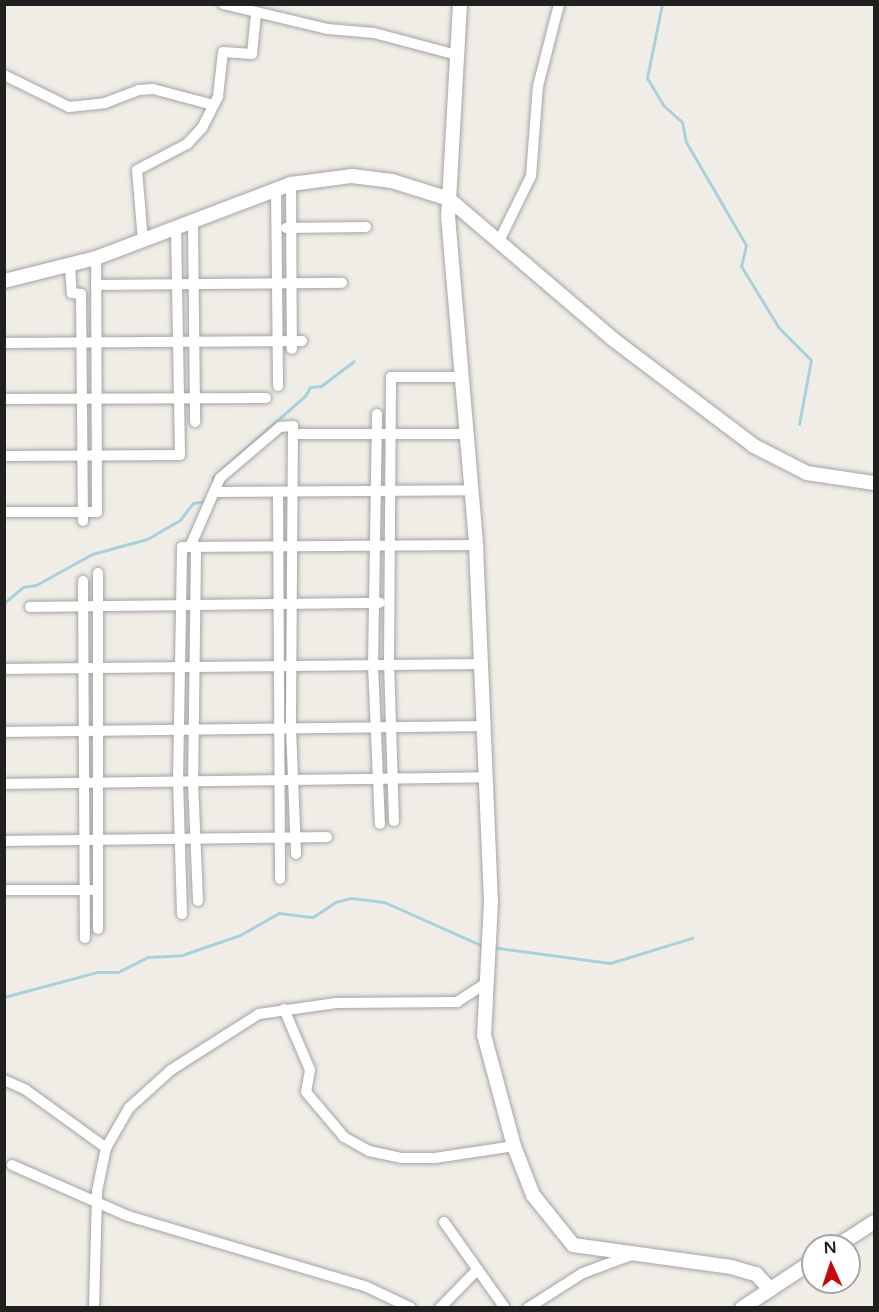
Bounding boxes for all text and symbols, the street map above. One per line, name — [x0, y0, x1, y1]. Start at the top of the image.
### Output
north arrow — [801, 1234, 861, 1294]
text: N — [823, 1238, 837, 1258]

